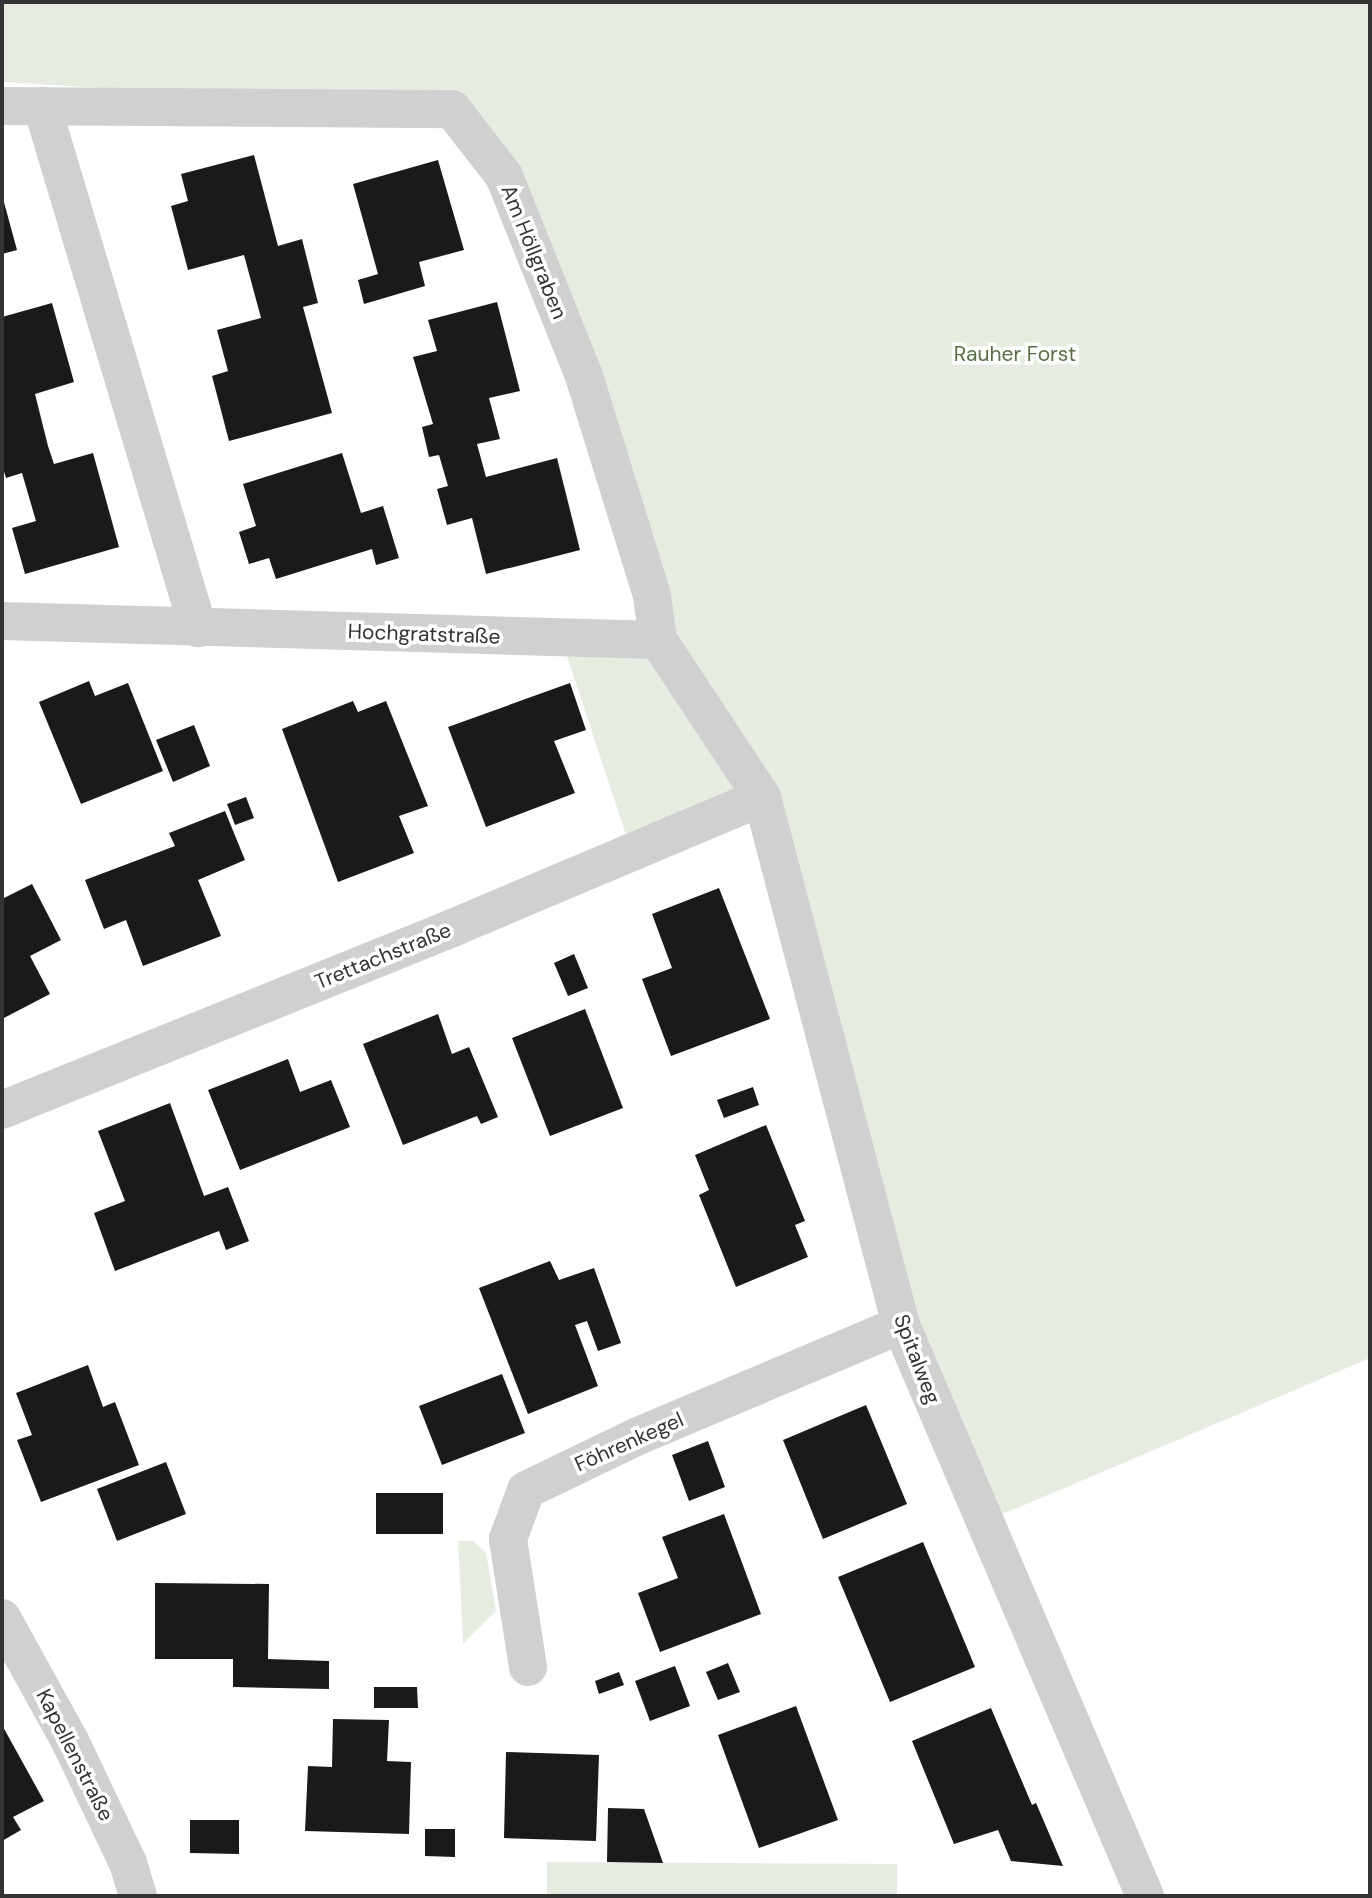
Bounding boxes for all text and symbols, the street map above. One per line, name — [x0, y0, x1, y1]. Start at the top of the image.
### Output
street label: Am Höllgraben — [496, 181, 572, 323]
park label: Rauher Forst — [954, 341, 1076, 367]
street label: Hochgratstraße — [347, 619, 501, 649]
street label: Trettachstraße — [311, 917, 455, 995]
street label: Spitalweg — [888, 1311, 946, 1407]
street label: Föhrenkegel — [571, 1407, 687, 1477]
street label: Kapellenstraße — [31, 1685, 119, 1825]

